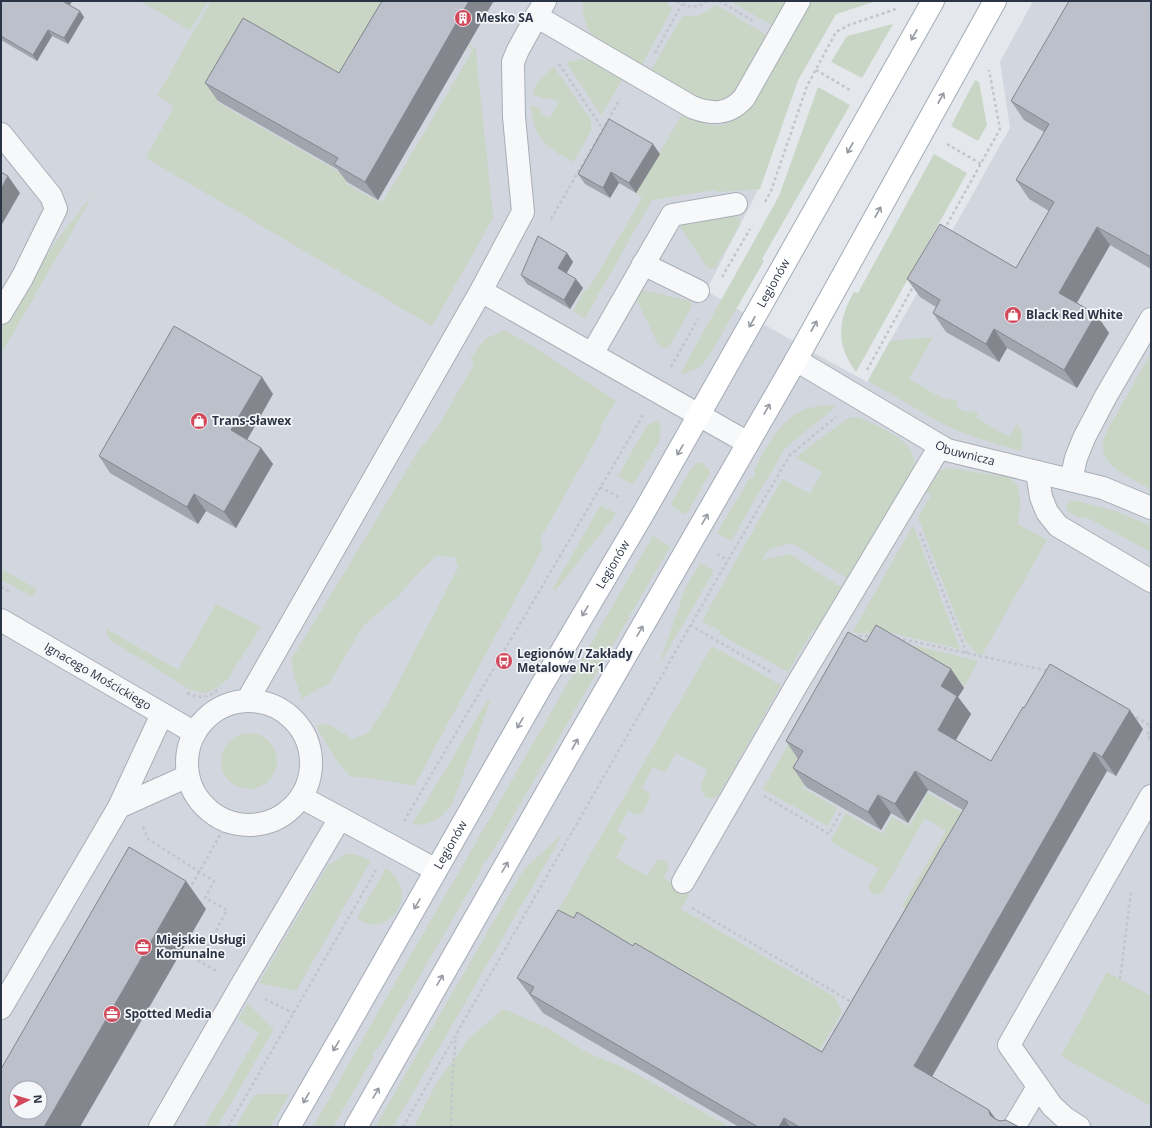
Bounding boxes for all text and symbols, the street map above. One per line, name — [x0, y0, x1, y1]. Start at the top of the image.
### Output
building icon: Mesko SA — [453, 8, 473, 28]
place label: Mesko SA — [476, 9, 534, 26]
one-way arrow — [909, 29, 917, 41]
one-way arrow — [937, 92, 945, 104]
one-way arrow — [845, 142, 853, 154]
one-way arrow — [874, 206, 882, 218]
street label: Legionów — [752, 255, 794, 310]
shop icon: Black Red White — [1003, 305, 1023, 325]
place label: Black Red White — [1026, 306, 1123, 323]
one-way arrow — [747, 316, 755, 328]
one-way arrow — [811, 320, 819, 332]
one-way arrow — [764, 403, 772, 415]
shop icon: Trans-Sławex — [189, 411, 209, 431]
place label: Trans-Sławex — [212, 412, 291, 429]
street label: Obuwnicza — [932, 436, 997, 469]
one-way arrow — [675, 444, 683, 456]
one-way arrow — [701, 513, 709, 525]
street label: Legionów — [592, 536, 634, 592]
one-way arrow — [581, 605, 589, 617]
one-way arrow — [636, 626, 644, 638]
street label: Ignacego Mościckiego — [41, 638, 155, 714]
place label: Legionów / Zakłady Metalowe Nr 1 — [517, 645, 633, 676]
bus stop icon: Legionów / Zakłady Metalowe Nr 1 — [494, 651, 514, 671]
one-way arrow — [515, 717, 523, 729]
one-way arrow — [571, 738, 579, 750]
street label: Legionów — [429, 817, 471, 872]
one-way arrow — [501, 862, 509, 874]
one-way arrow — [412, 898, 420, 910]
place label: Miejskie Usługi Komunalne — [156, 931, 246, 962]
office icon: Miejskie Usługi Komunalne — [133, 937, 153, 957]
one-way arrow — [437, 974, 445, 986]
office icon: Spotted Media — [102, 1004, 122, 1024]
place label: Spotted Media — [125, 1005, 212, 1022]
one-way arrow — [332, 1040, 340, 1051]
north arrow — [8, 1080, 48, 1120]
one-way arrow — [372, 1087, 380, 1099]
one-way arrow — [301, 1091, 309, 1103]
text: N — [31, 1094, 46, 1104]

